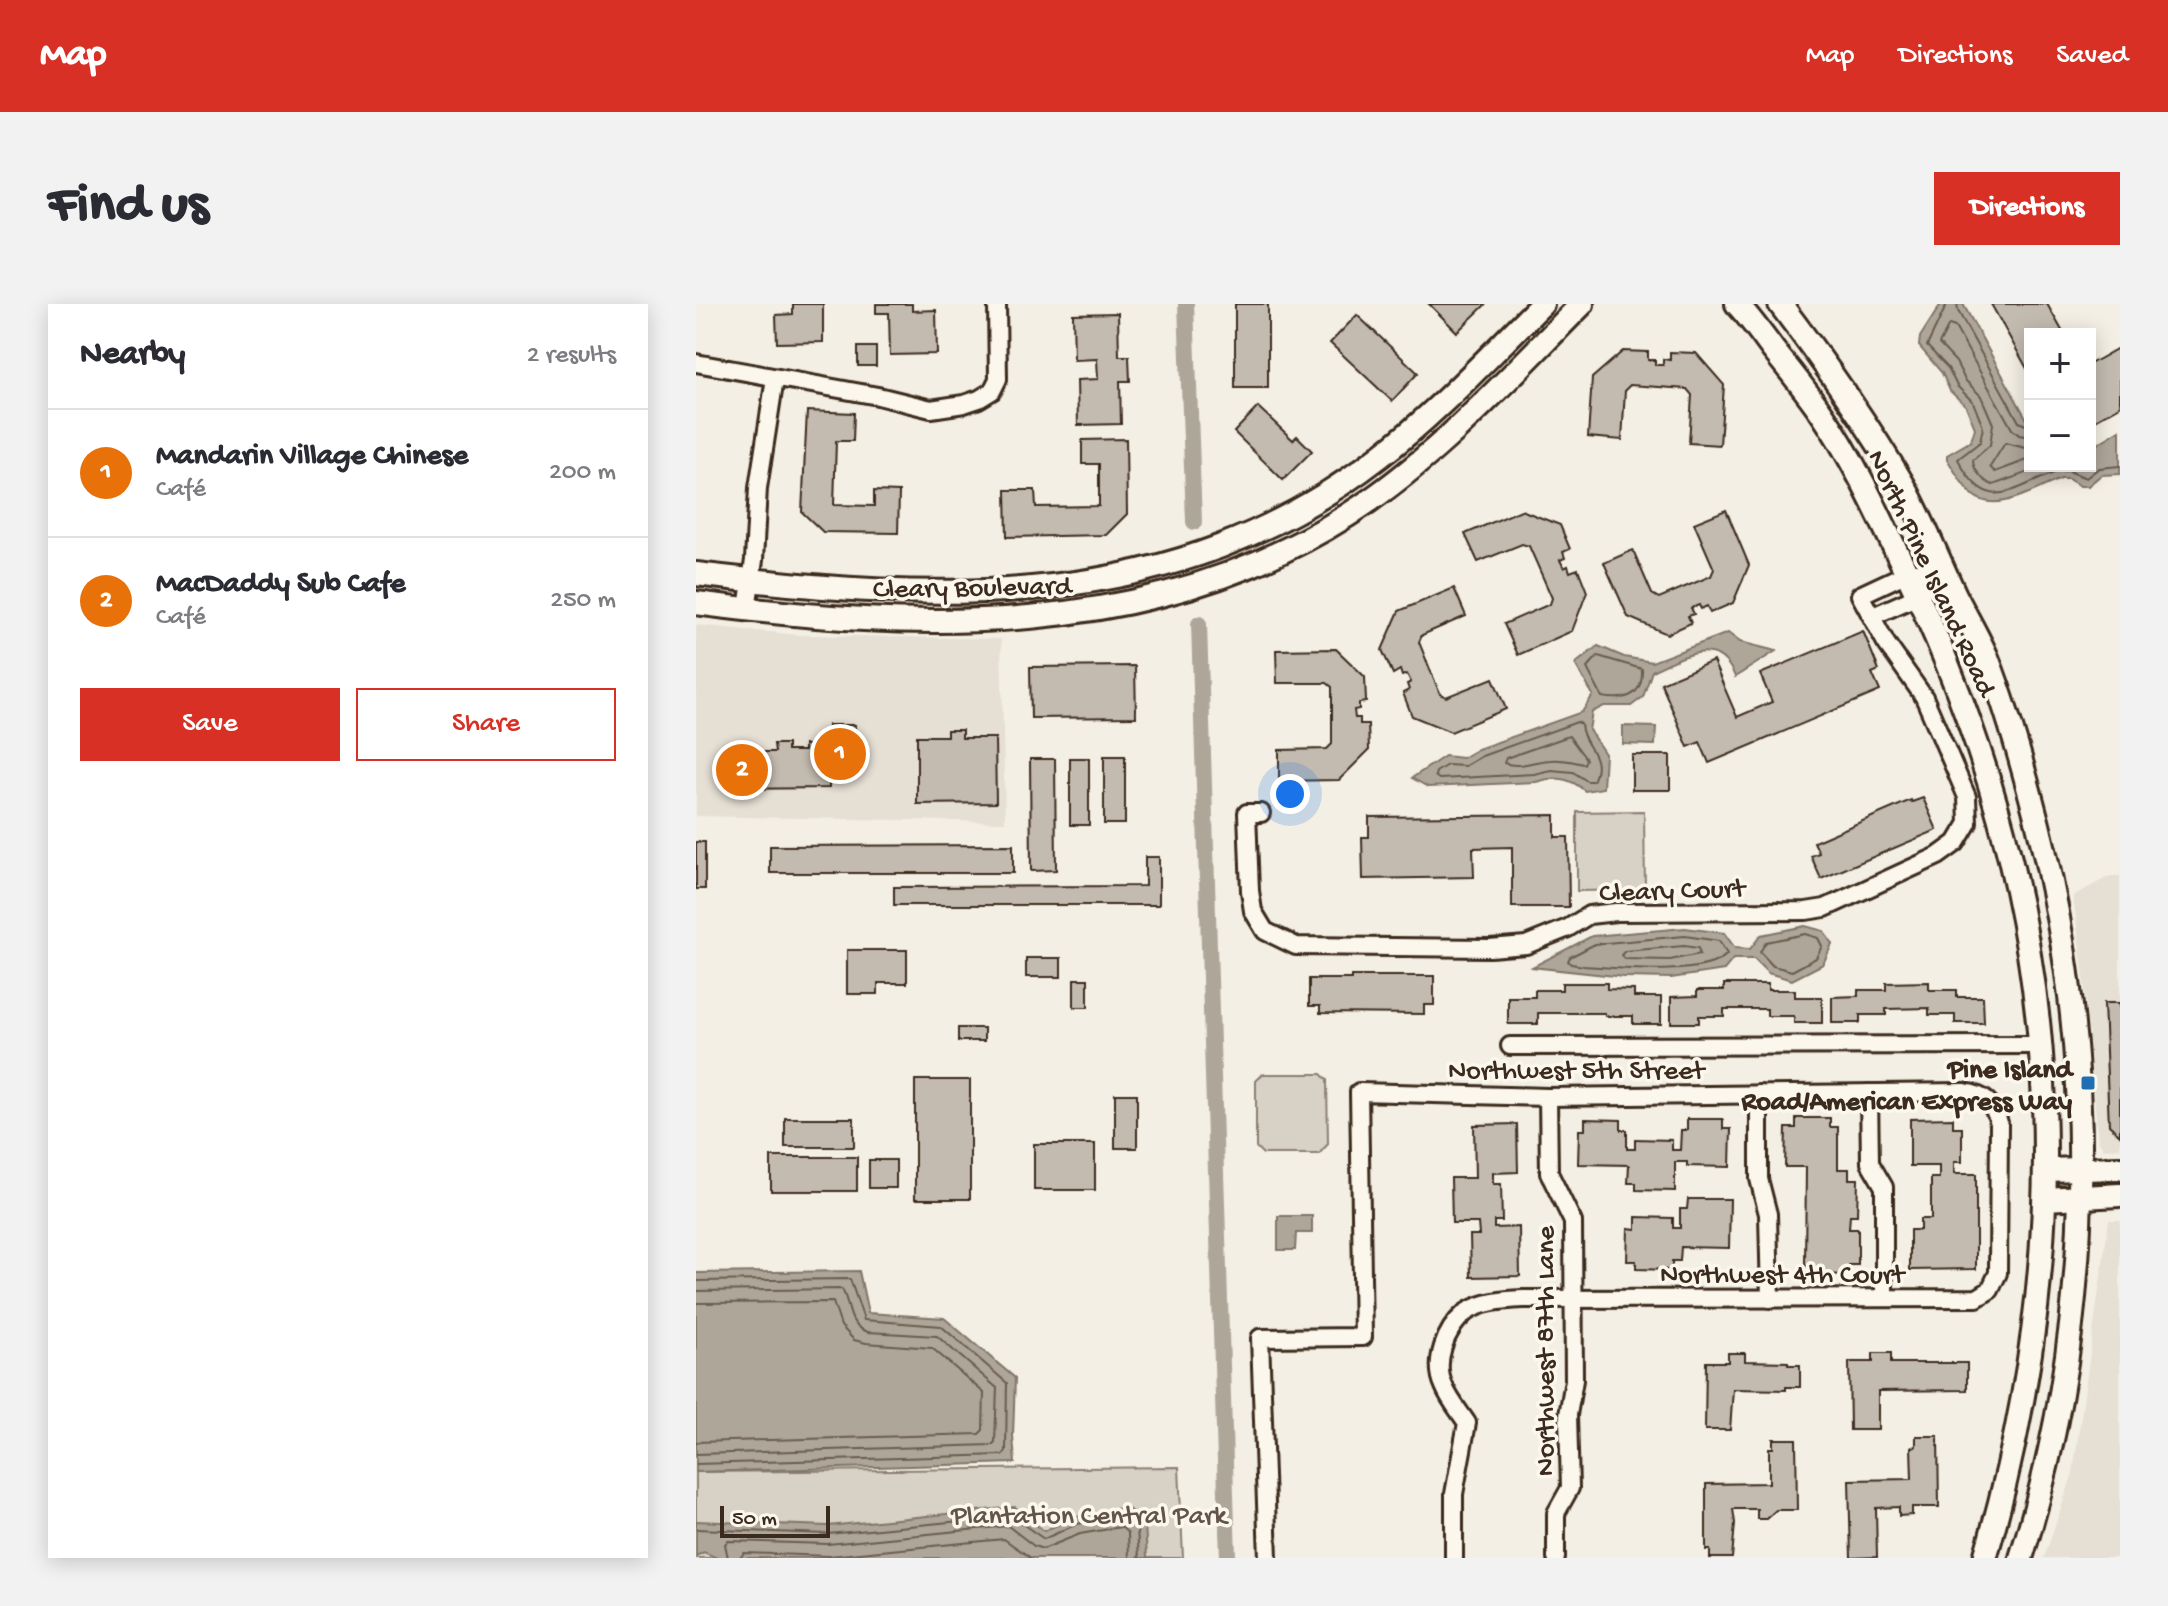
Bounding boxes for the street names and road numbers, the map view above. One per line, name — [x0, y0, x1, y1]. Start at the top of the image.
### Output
street label: North Pine Island Road — [1858, 445, 2003, 705]
street label: Cleary Boulevard — [873, 571, 1074, 608]
street label: Cleary Court — [1599, 873, 1748, 912]
street label: Northwest 5th Street — [1448, 1056, 1707, 1089]
street label: Northwest 87th Lane — [1531, 1225, 1564, 1476]
street label: Northwest 4th Court — [1660, 1260, 1907, 1293]

